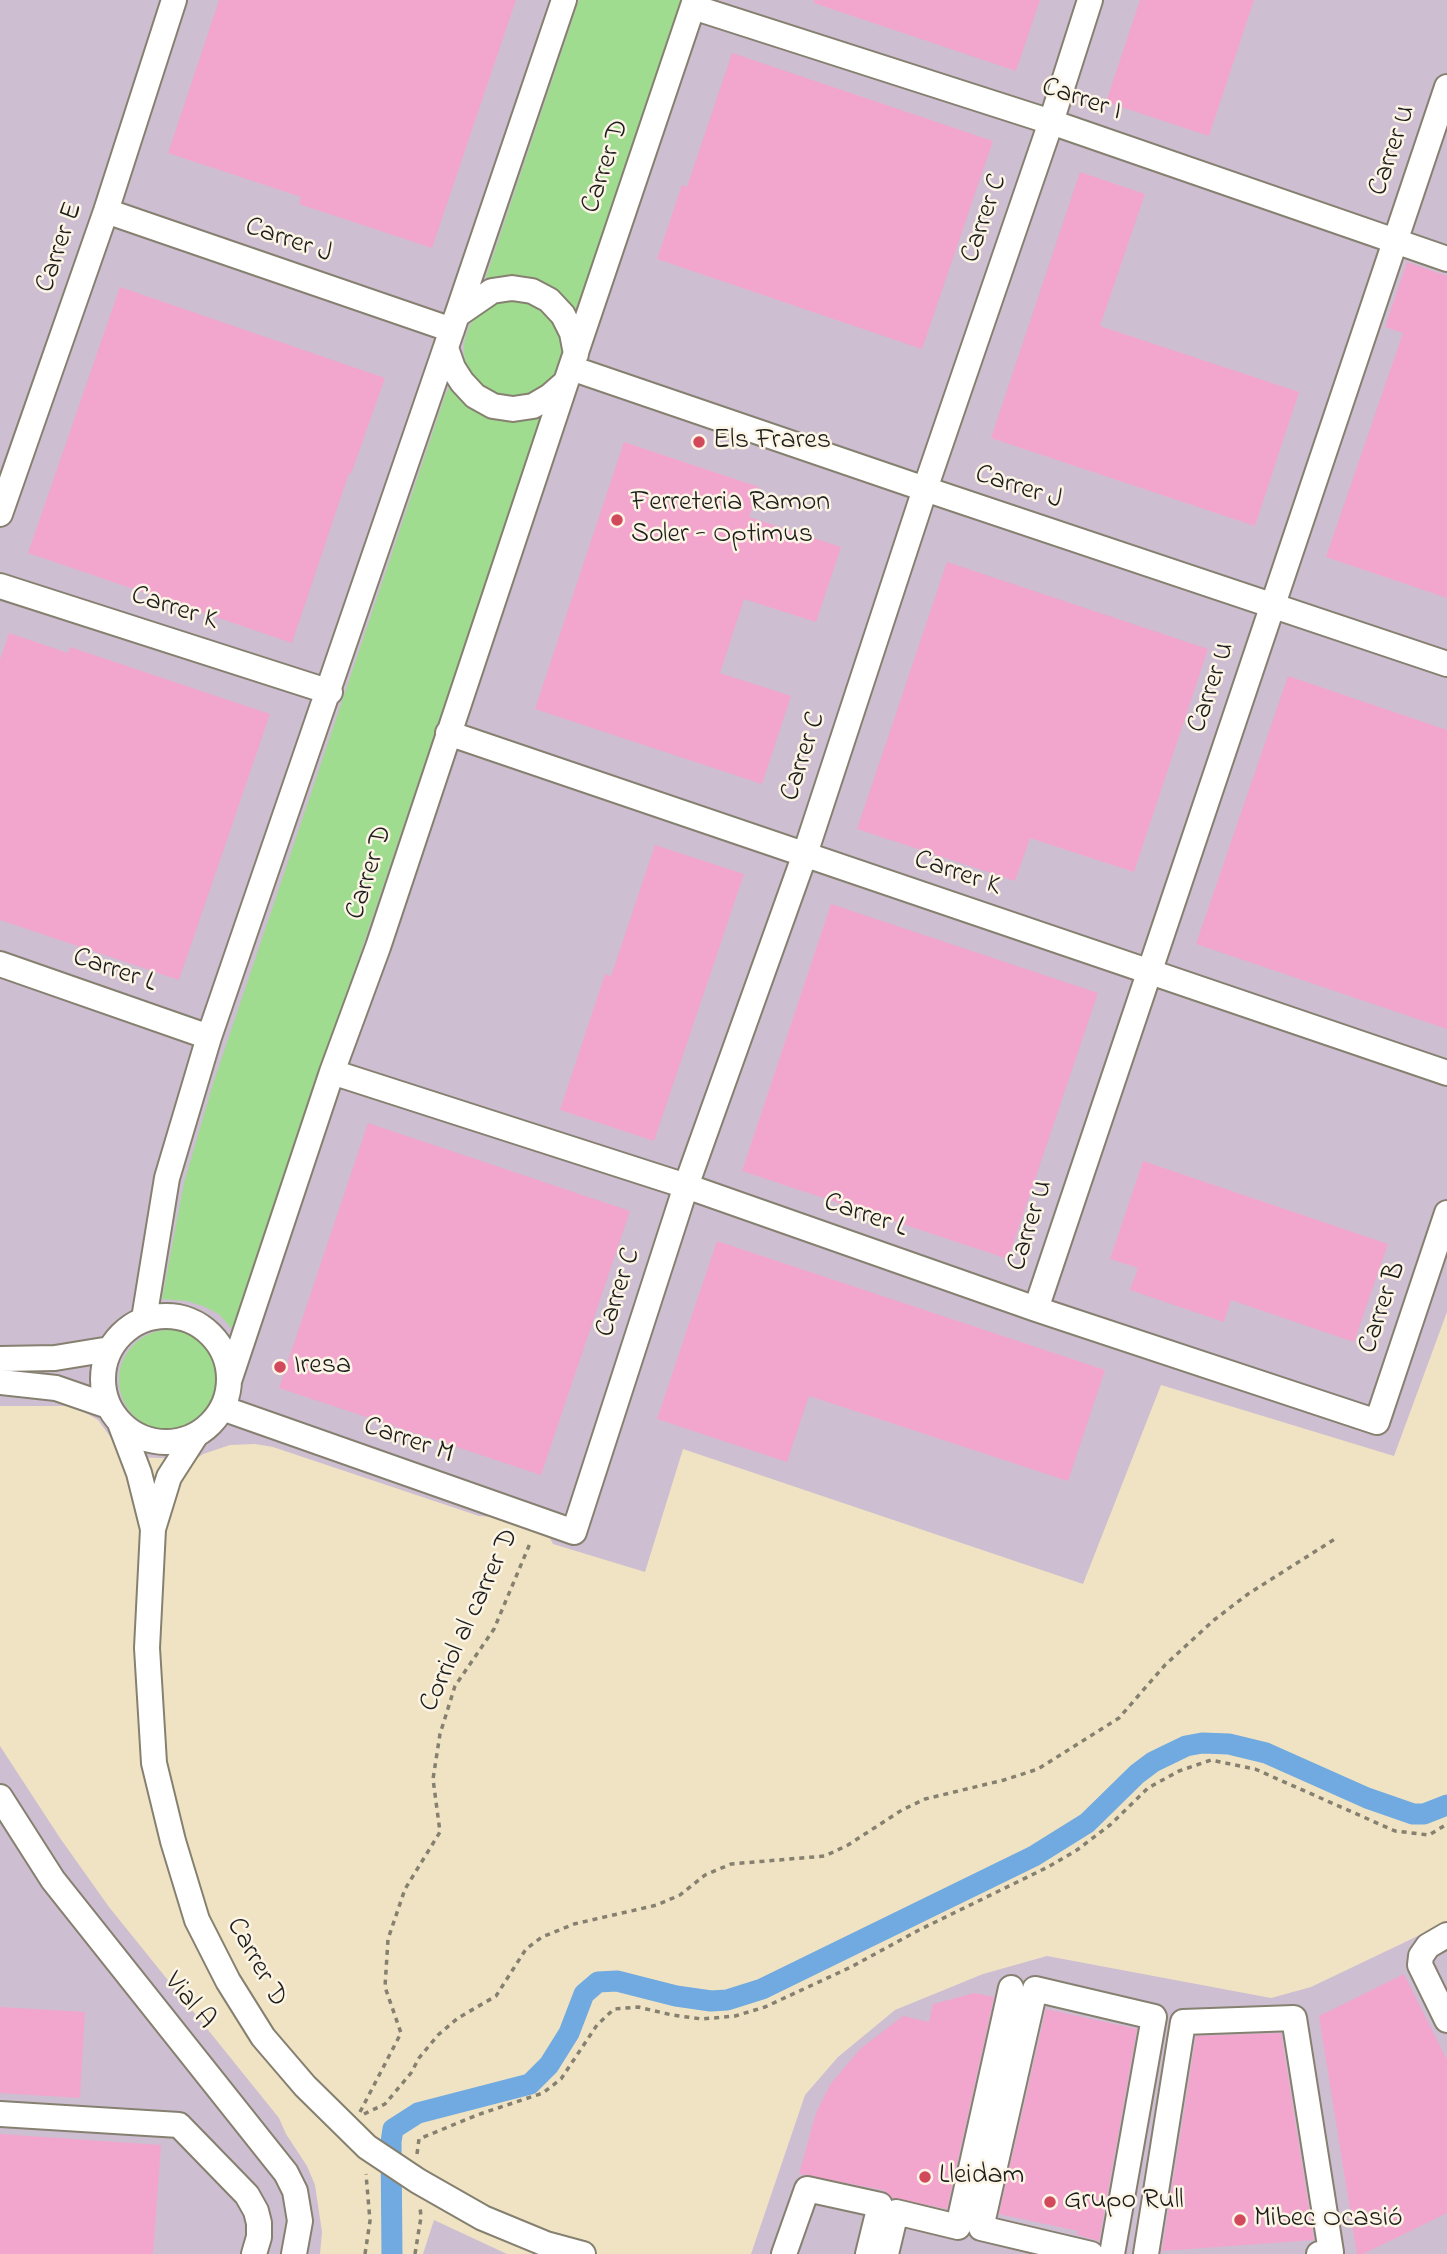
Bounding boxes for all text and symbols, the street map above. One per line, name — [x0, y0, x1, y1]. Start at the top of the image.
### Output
street label: Carrer I — [1036, 72, 1126, 130]
street label: Carrer U — [1363, 101, 1425, 201]
street label: Carrer D — [575, 116, 639, 218]
street label: Carrer C — [955, 170, 1017, 268]
street label: Carrer E — [30, 199, 92, 297]
street label: Carrer J — [240, 212, 336, 272]
place label: Els Frares — [713, 425, 831, 459]
marker: Els Frares — [691, 434, 707, 450]
street label: Carrer J — [970, 459, 1066, 519]
place label: Ferreteria Ramon Soler - Optimus — [631, 487, 830, 553]
marker: Ferreteria Ramon Soler - Optimus — [609, 512, 625, 528]
street label: Carrer K — [126, 580, 222, 640]
street label: Carrer U — [1182, 638, 1244, 738]
street label: Carrer C — [775, 708, 835, 806]
street label: Carrer D — [340, 822, 402, 924]
street label: Carrer K — [909, 845, 1005, 905]
street label: Carrer L — [68, 942, 160, 1002]
street label: Carrer U — [1002, 1176, 1062, 1276]
street label: Carrer L — [819, 1187, 911, 1247]
street label: Carrer C — [590, 1244, 650, 1342]
street label: Carrer B — [1353, 1258, 1415, 1358]
place label: Iresa — [294, 1350, 351, 1384]
marker: Iresa — [272, 1359, 288, 1375]
street label: Carrer M — [359, 1411, 457, 1473]
street label: Corriol al carrer D — [414, 1524, 528, 1718]
street label: Carrer D — [217, 1913, 293, 2013]
street label: Vial A — [155, 1967, 221, 2037]
place label: Lleidam — [939, 2160, 1024, 2194]
marker: Lleidam — [917, 2169, 933, 2185]
place label: Grupo Rull — [1064, 2185, 1184, 2219]
marker: Grupo Rull — [1042, 2194, 1058, 2210]
place label: Mibec Ocasió — [1254, 2203, 1403, 2237]
marker: Mibec Ocasió — [1232, 2212, 1248, 2228]

